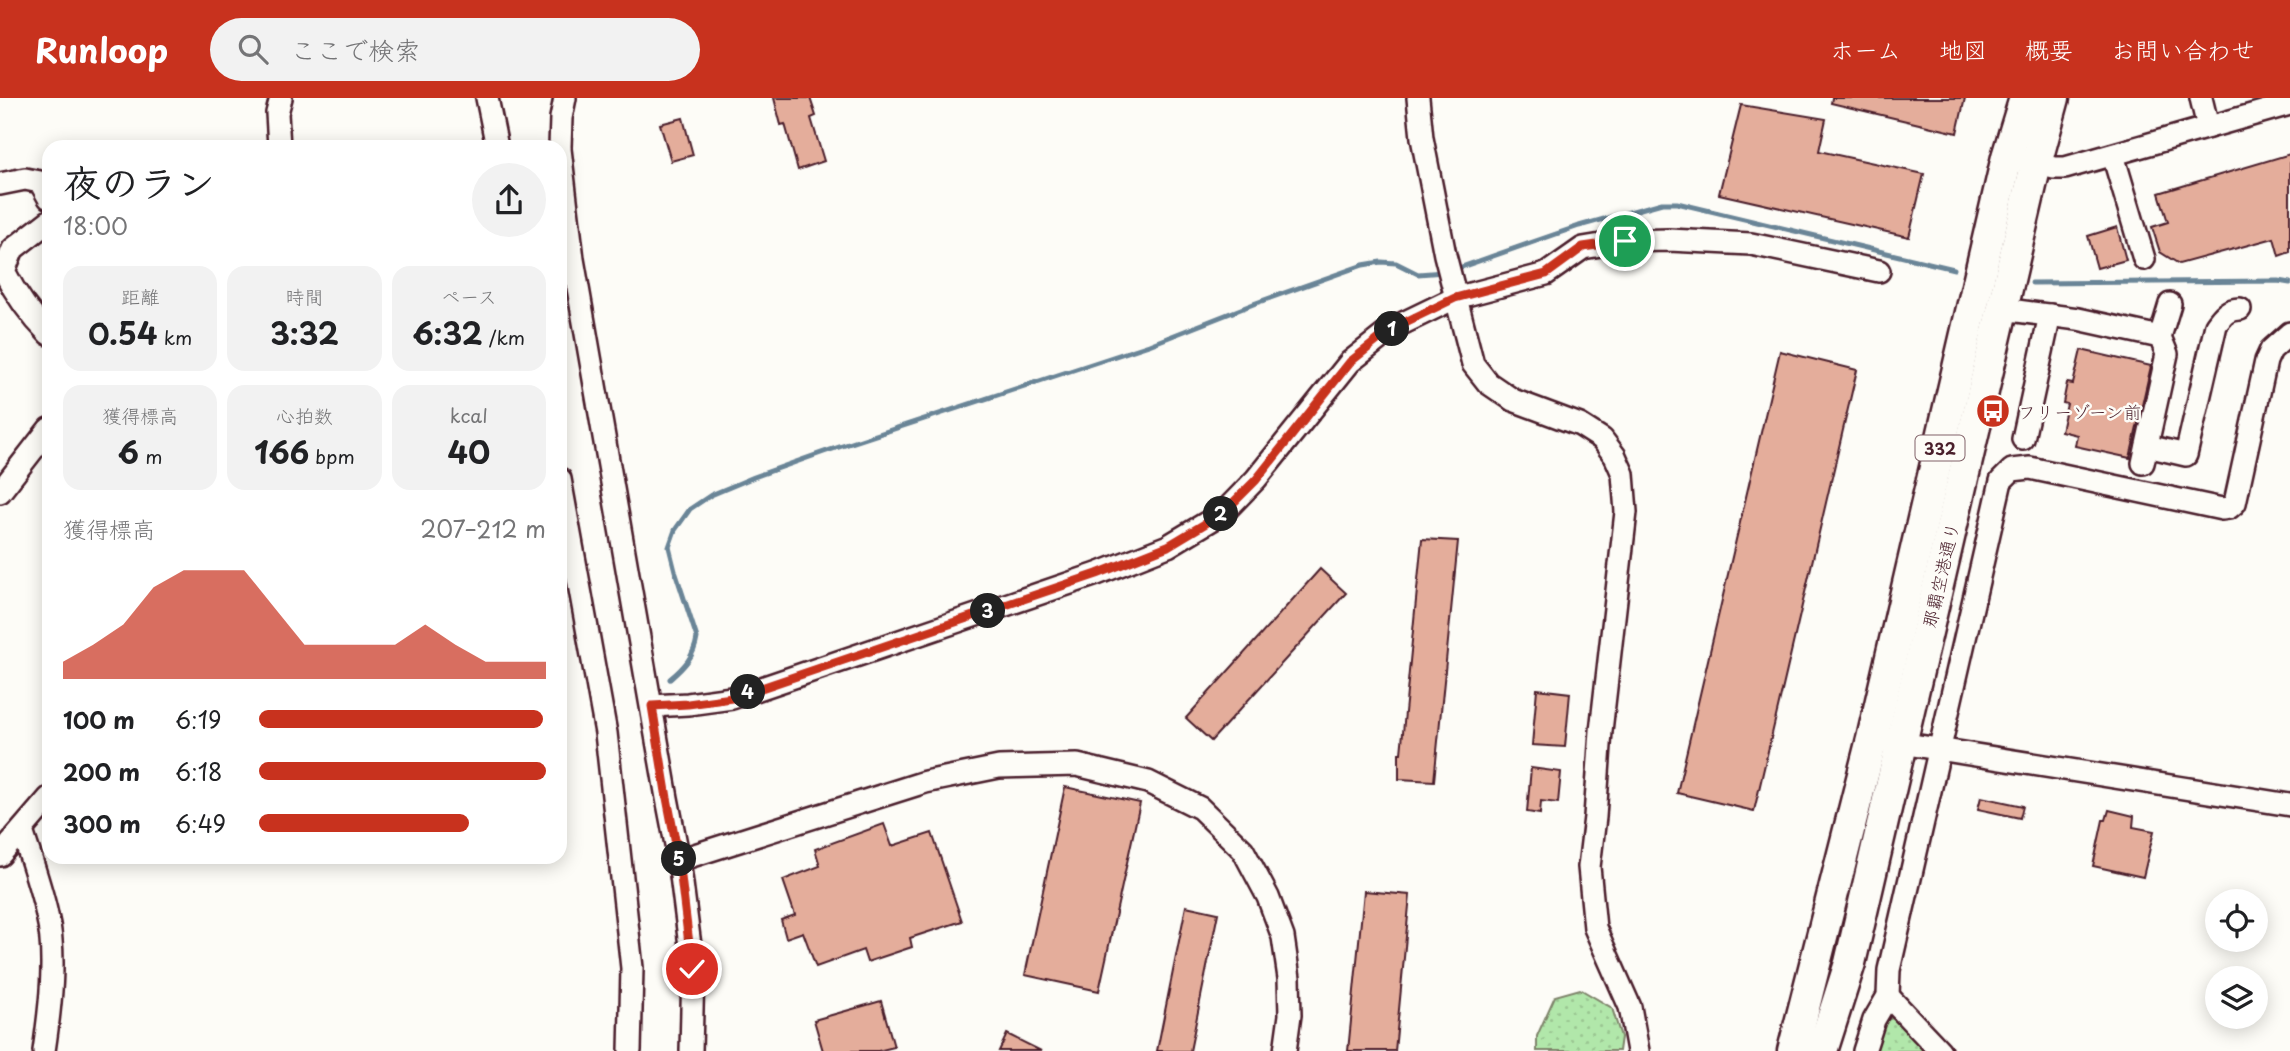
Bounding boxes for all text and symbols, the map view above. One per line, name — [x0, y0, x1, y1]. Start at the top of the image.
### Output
search box — [210, 18, 700, 81]
text: Runloop — [35, 24, 168, 74]
icon: search — [234, 30, 272, 68]
text: ここで検索 — [290, 30, 420, 69]
text: ホーム — [1830, 31, 1901, 67]
text: 地図 — [1939, 31, 1987, 67]
text: 概要 — [2025, 31, 2073, 67]
text: お問い合わせ — [2111, 31, 2255, 67]
text: 夜のラン — [63, 153, 215, 210]
button: share — [472, 163, 546, 237]
text: 18:00 — [63, 208, 128, 243]
pin — [1595, 211, 1655, 271]
icon: arrive — [1606, 222, 1644, 260]
text: 距離 — [121, 282, 159, 310]
text: 時間 — [285, 282, 324, 310]
text: ペース — [441, 282, 497, 310]
text: 0.54 — [88, 310, 157, 355]
text: 3:32 — [270, 310, 339, 355]
text: 6:32 — [412, 310, 483, 355]
pin: 1 — [1374, 312, 1410, 346]
text: 1 — [1387, 314, 1396, 342]
text: km — [157, 323, 192, 351]
text: /km — [483, 323, 525, 351]
bus stop icon: フリーゾーン前 — [1974, 392, 2012, 430]
place label: フリーゾーン前 — [2018, 398, 2141, 425]
text: 獲得標高 — [102, 401, 178, 429]
text: 心拍数 — [276, 401, 333, 429]
text: kcal — [450, 401, 488, 429]
text: 6 — [118, 429, 139, 474]
text: 166 — [254, 429, 309, 474]
text: 40 — [447, 429, 490, 474]
road number: 332 — [1916, 436, 1965, 460]
text: m — [139, 442, 162, 470]
text: bpm — [309, 442, 355, 470]
pin: 2 — [1204, 496, 1238, 532]
text: 2 — [1214, 499, 1227, 527]
text: 獲得標高 — [63, 511, 155, 546]
text: 207–212 m — [420, 511, 546, 546]
street label: 那覇空港通り — [1915, 519, 1965, 631]
pin: 3 — [970, 594, 1006, 628]
text: 3 — [981, 596, 994, 624]
pin: 4 — [730, 674, 766, 710]
text: 4 — [741, 677, 754, 705]
text: 100 m — [63, 702, 135, 737]
text: 6:19 — [175, 702, 221, 737]
text: 200 m — [63, 754, 140, 789]
text: 6:18 — [175, 754, 222, 789]
text: 300 m — [63, 806, 141, 841]
text: 6:49 — [175, 806, 226, 841]
pin: 5 — [662, 842, 696, 876]
text: 5 — [672, 844, 685, 872]
map controls — [2205, 889, 2268, 1029]
button: locate — [2205, 889, 2268, 952]
pin — [662, 939, 722, 999]
icon: check — [673, 950, 711, 988]
button: layers — [2205, 966, 2268, 1029]

